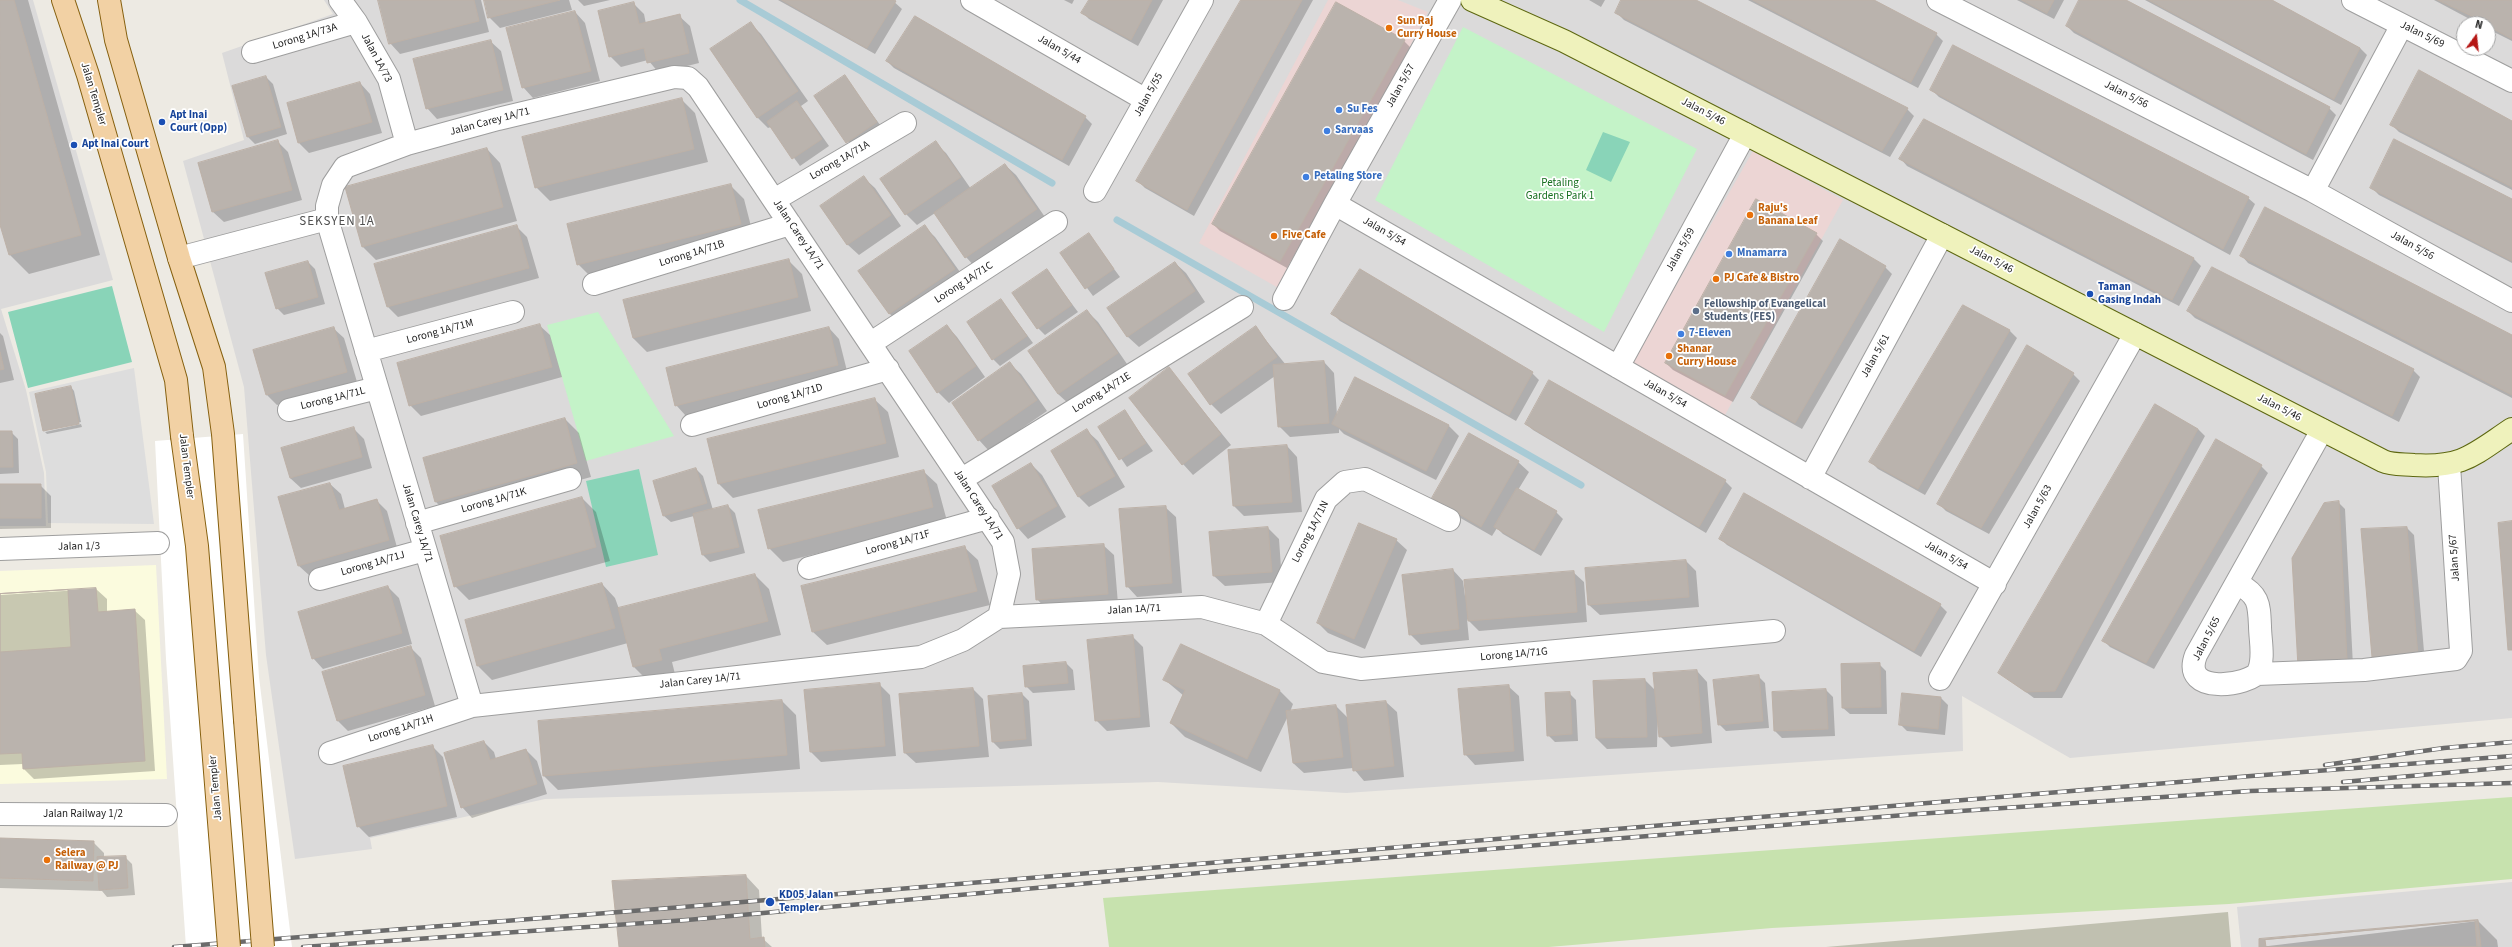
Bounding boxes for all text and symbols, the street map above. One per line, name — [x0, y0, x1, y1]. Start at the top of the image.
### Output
place label: Sun Raj Curry House — [1397, 15, 1457, 41]
north arrow — [2456, 16, 2496, 56]
text: N — [2473, 17, 2484, 33]
street label: Jalan 5/69 — [2398, 19, 2446, 51]
street label: Lorong 1A/73A — [271, 21, 339, 53]
marker: Sun Raj Curry House — [1384, 23, 1394, 33]
street label: Jalan 1A/73 — [358, 31, 394, 85]
street label: Jalan 5/44 — [1035, 32, 1083, 68]
street label: Jalan Templer — [77, 61, 109, 127]
street label: Jalan 5/57 — [1384, 62, 1418, 110]
street label: Jalan 5/55 — [1132, 71, 1166, 119]
street label: Jalan 5/56 — [2102, 78, 2150, 112]
street label: Jalan 5/46 — [1679, 95, 1727, 129]
place label: Su Fes — [1347, 103, 1378, 117]
street label: Jalan Carey 1A/71 — [449, 105, 531, 139]
marker: Su Fes — [1334, 105, 1344, 115]
place label: Apt Inai Court (Opp) — [170, 109, 227, 135]
marker: Apt Inai Court (Opp) — [157, 117, 167, 127]
place label: Sarvaas — [1335, 124, 1373, 138]
marker: Sarvaas — [1322, 126, 1332, 136]
place label: Apt Inai Court — [82, 138, 149, 152]
street label: Lorong 1A/71A — [808, 139, 872, 183]
marker: Apt Inai Court — [69, 140, 79, 150]
place label: Petaling Store — [1314, 170, 1382, 184]
marker: Petaling Store — [1301, 172, 1311, 182]
park label: Petaling Gardens Park 1 — [1526, 177, 1594, 203]
street label: Jalan Carey 1A/71 — [770, 197, 826, 273]
place label: Raju's Banana Leaf — [1758, 202, 1817, 228]
marker: Raju's Banana Leaf — [1745, 210, 1755, 220]
district label: SEKSYEN 1A — [299, 214, 375, 230]
street label: Jalan 5/54 — [1360, 214, 1408, 250]
street label: Jalan 5/59 — [1664, 226, 1698, 274]
place label: Five Cafe — [1282, 229, 1326, 243]
street label: Jalan 5/56 — [2388, 229, 2436, 263]
marker: Five Cafe — [1269, 231, 1279, 241]
street label: Lorong 1A/71B — [658, 238, 726, 270]
street label: Jalan 5/46 — [1967, 243, 2015, 277]
place label: Mnamarra — [1737, 247, 1787, 261]
marker: Mnamarra — [1724, 249, 1734, 259]
street label: Lorong 1A/71C — [932, 259, 996, 307]
place label: PJ Cafe & Bistro — [1724, 272, 1799, 286]
marker: PJ Cafe & Bistro — [1711, 274, 1721, 284]
place label: Taman Gasing Indah — [2098, 281, 2161, 307]
marker: Taman Gasing Indah — [2085, 289, 2095, 299]
place label: Fellowship of Evangelical Students (FES) — [1704, 298, 1826, 324]
marker: Fellowship of Evangelical Students (FES) — [1691, 306, 1701, 316]
street label: Lorong 1A/71M — [405, 317, 475, 347]
place label: 7-Eleven — [1689, 327, 1731, 341]
marker: 7-Eleven — [1676, 329, 1686, 339]
street label: Jalan 5/61 — [1859, 332, 1893, 380]
place label: Shanar Curry House — [1677, 343, 1737, 369]
marker: Shanar Curry House — [1664, 351, 1674, 361]
street label: Lorong 1A/71E — [1070, 370, 1134, 416]
street label: Jalan 5/54 — [1641, 376, 1689, 412]
street label: Lorong 1A/71D — [756, 381, 824, 413]
street label: Lorong 1A/71L — [299, 385, 367, 413]
street label: Jalan 5/46 — [2255, 391, 2303, 425]
street label: Jalan Templer — [175, 433, 197, 499]
street label: Jalan Carey 1A/71 — [950, 467, 1006, 543]
street label: Jalan Carey 1A/71 — [399, 482, 435, 564]
street label: Jalan 5/63 — [2021, 483, 2055, 531]
street label: Lorong 1A/71K — [460, 485, 528, 517]
street label: Lorong 1A/71N — [1290, 499, 1332, 565]
street label: Lorong 1A/71F — [864, 528, 932, 558]
street label: Jalan 5/67 — [2447, 534, 2463, 582]
street label: Jalan 5/54 — [1922, 538, 1970, 574]
street label: Jalan 1/3 — [58, 540, 100, 554]
street label: Lorong 1A/71J — [339, 549, 407, 579]
street label: Jalan 1A/71 — [1107, 602, 1161, 618]
street label: Jalan 5/65 — [2190, 615, 2224, 663]
street label: Lorong 1A/71G — [1480, 645, 1548, 665]
street label: Jalan Carey 1A/71 — [659, 670, 741, 692]
street label: Lorong 1A/71H — [367, 712, 435, 746]
street label: Jalan Templer — [207, 755, 225, 821]
street label: Jalan Railway 1/2 — [43, 808, 123, 822]
place label: Selera Railway @ PJ — [55, 847, 119, 873]
marker: Selera Railway @ PJ — [42, 855, 52, 865]
place label: KD05 Jalan Templer — [779, 889, 833, 915]
marker: KD05 Jalan Templer — [764, 896, 776, 908]

